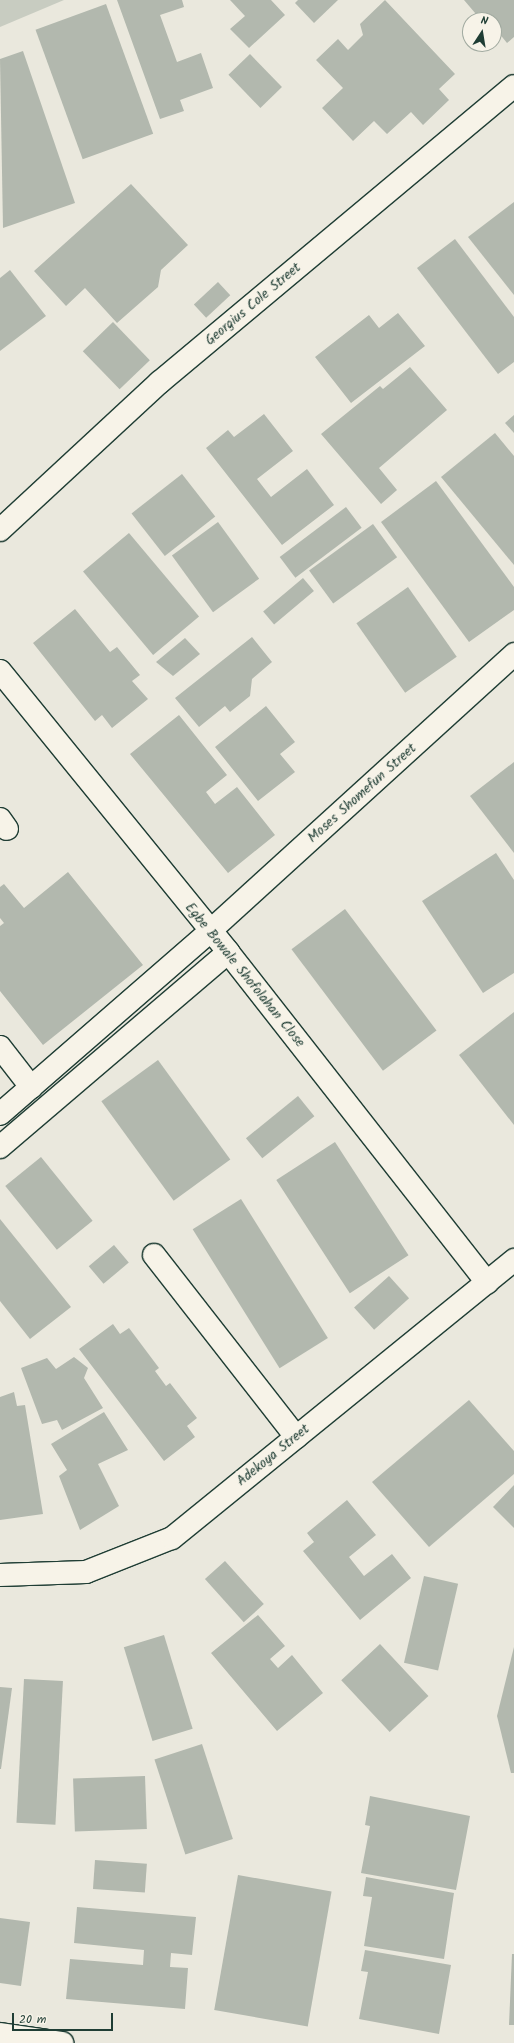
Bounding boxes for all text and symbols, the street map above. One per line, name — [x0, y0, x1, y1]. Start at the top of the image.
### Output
north arrow — [462, 12, 502, 52]
text: N — [479, 12, 490, 31]
street label: Georgius Cole Street — [202, 259, 304, 349]
street label: Moses Shomefun Street — [304, 740, 420, 846]
street label: Egbe Bowale Shofolahan Close — [181, 899, 309, 1051]
street label: Adekoya Street — [233, 1420, 313, 1490]
scale bar — [14, 2005, 115, 2031]
text: 20 m — [19, 2010, 46, 2029]

